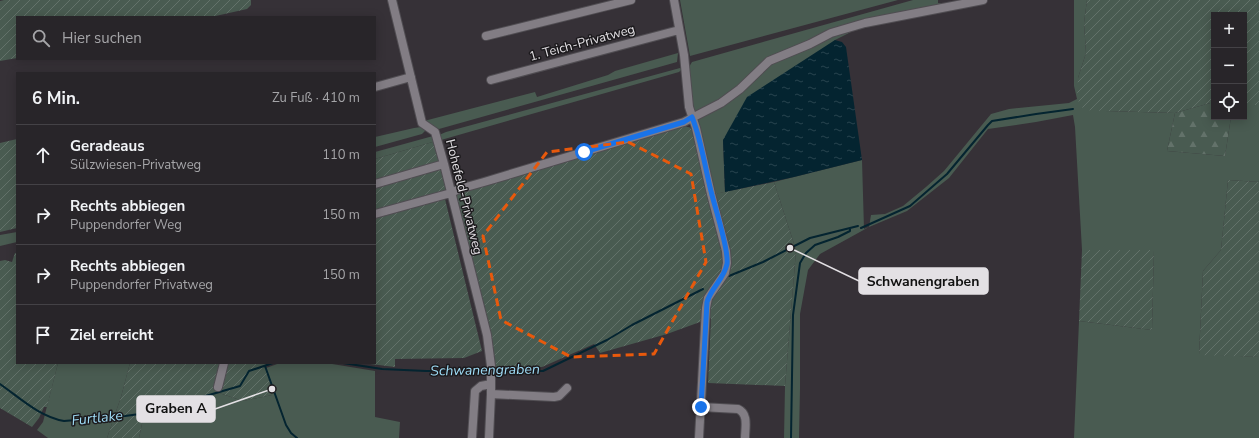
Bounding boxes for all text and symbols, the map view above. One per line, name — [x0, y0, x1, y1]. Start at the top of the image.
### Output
map controls — [1211, 12, 1247, 120]
button: + — [1211, 12, 1247, 48]
search box — [16, 16, 376, 60]
street label: 1. Teich-Privatweg — [527, 20, 637, 66]
icon: search — [30, 27, 52, 49]
text: Hier suchen — [62, 28, 142, 48]
button: − — [1211, 48, 1247, 84]
button: locate — [1211, 84, 1247, 120]
text: 6 Min. — [32, 87, 80, 110]
text: Zu Fuß · 410 m — [272, 89, 360, 107]
text: Geradeaus — [70, 136, 145, 156]
street label: Hohefeld-Privatweg — [441, 137, 487, 257]
route start — [575, 143, 593, 161]
icon: ahead — [32, 144, 54, 166]
text: 110 m — [322, 146, 360, 164]
text: Sülzwiesen-Privatweg — [70, 156, 201, 174]
text: Rechts abbiegen — [70, 196, 185, 216]
icon: right — [32, 204, 54, 226]
text: 150 m — [322, 206, 360, 224]
text: Puppendorfer Weg — [70, 216, 182, 234]
text: Rechts abbiegen — [70, 256, 185, 276]
icon: right — [32, 264, 54, 286]
text: 150 m — [322, 266, 360, 284]
callout: Schwanengraben — [859, 268, 988, 294]
text: Schwanengraben — [867, 272, 979, 291]
text: Puppendorfer Privatweg — [70, 276, 213, 294]
icon: arrive — [32, 324, 54, 346]
text: Ziel erreicht — [70, 325, 153, 345]
water label: Schwanengraben — [430, 360, 540, 380]
callout: Graben A — [137, 396, 215, 422]
route end — [692, 398, 710, 416]
text: Graben A — [145, 399, 207, 418]
water label: Furtlake — [70, 406, 124, 430]

